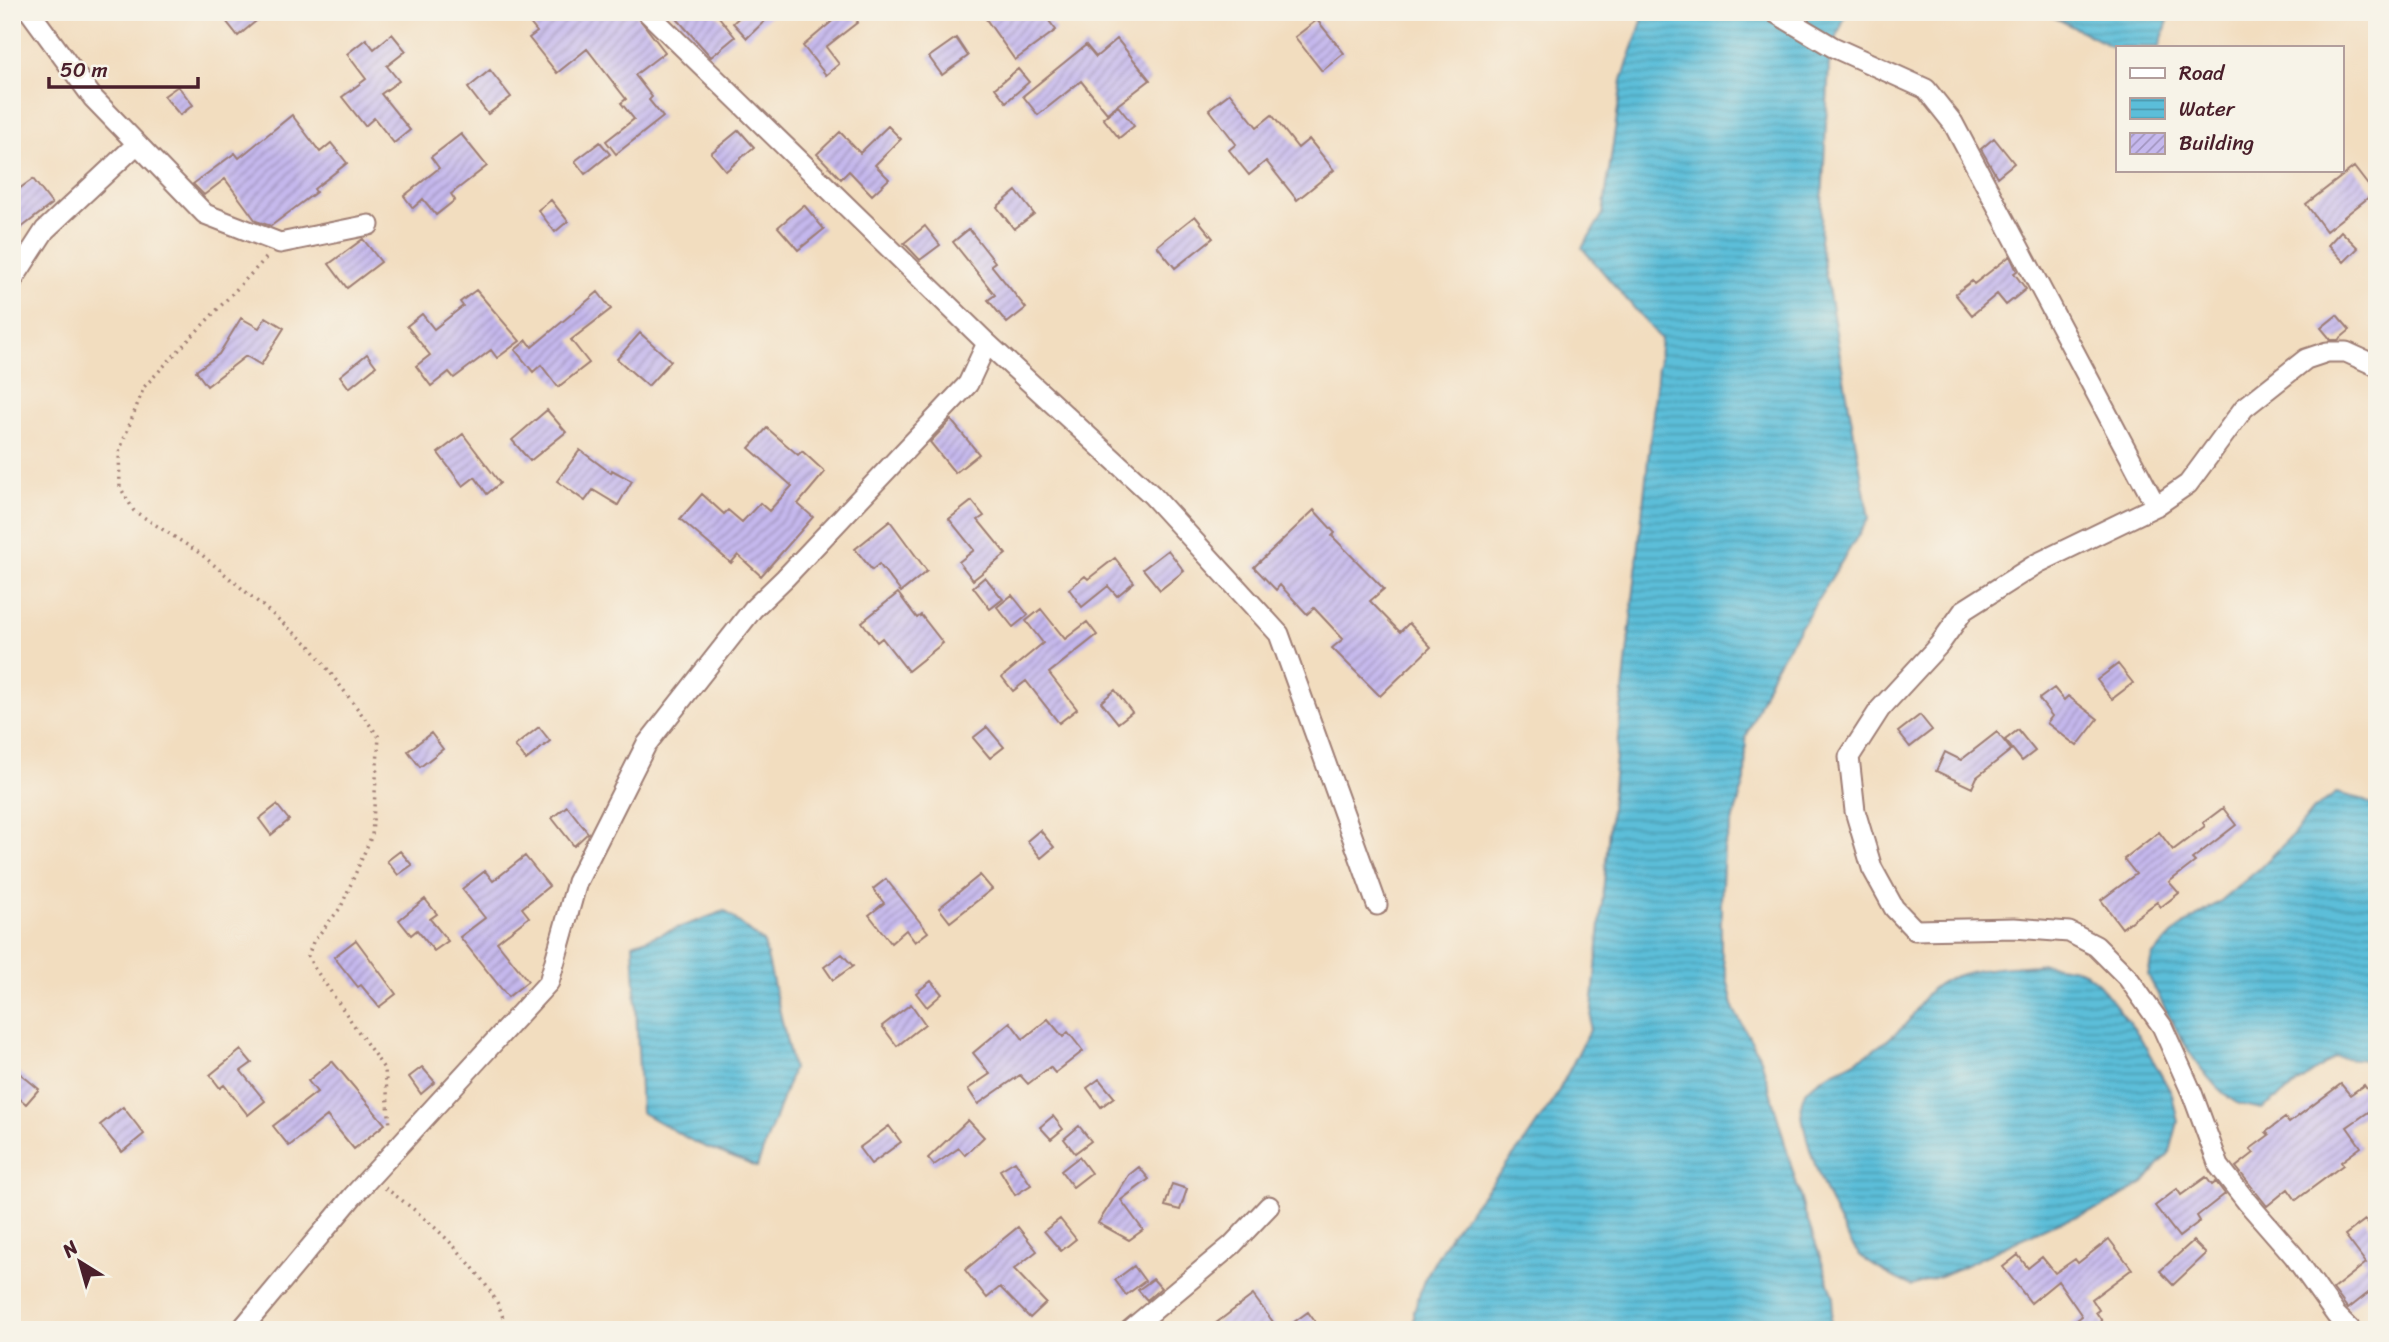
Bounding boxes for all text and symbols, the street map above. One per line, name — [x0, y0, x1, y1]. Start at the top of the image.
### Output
scale bar — [49, 46, 198, 90]
legend — [2116, 46, 2344, 172]
text: 50 m — [60, 51, 108, 89]
text: Road — [2179, 54, 2226, 92]
text: Water — [2179, 90, 2236, 128]
text: Building — [2179, 124, 2255, 162]
north arrow — [46, 1226, 116, 1296]
text: N — [54, 1231, 86, 1267]

